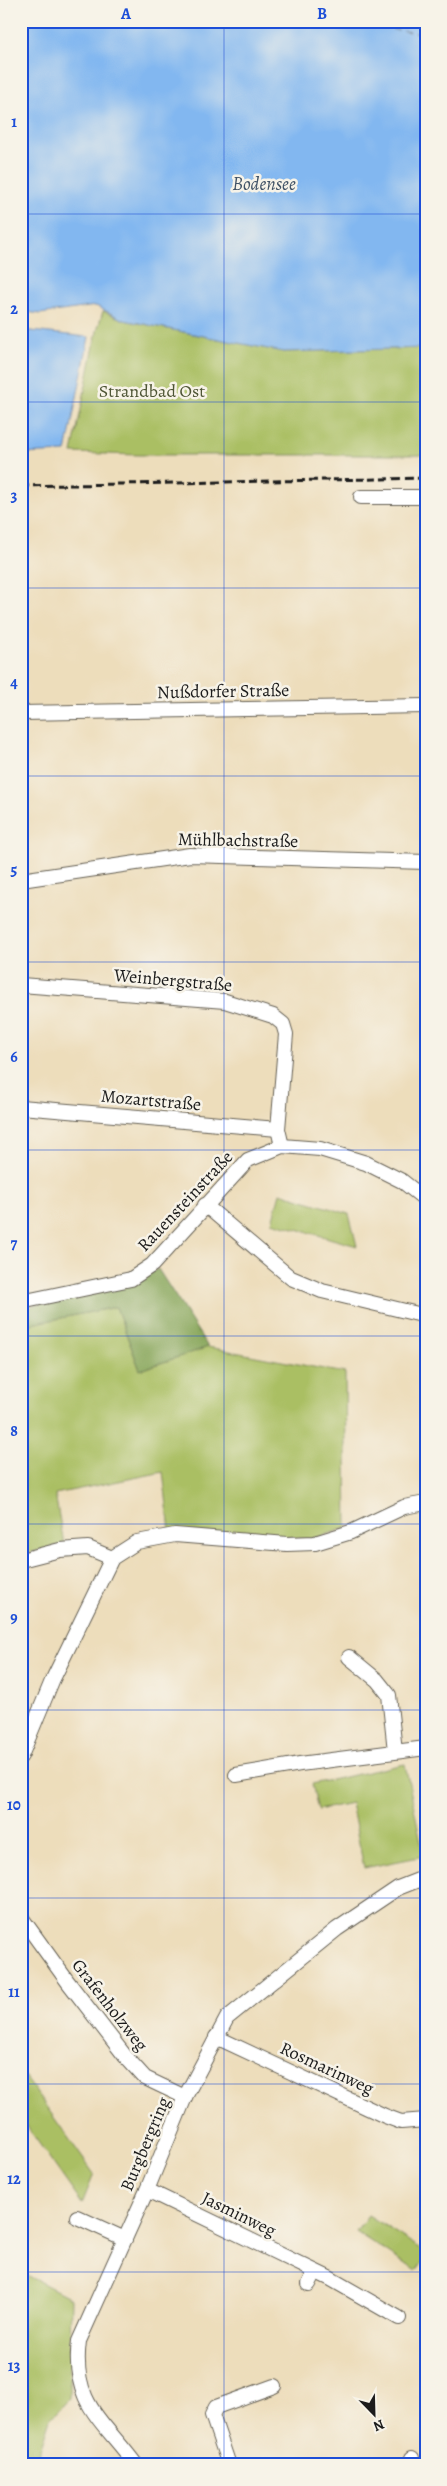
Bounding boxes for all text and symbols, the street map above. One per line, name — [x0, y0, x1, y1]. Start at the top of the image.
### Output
text: A — [120, 3, 132, 25]
text: B — [317, 3, 327, 25]
text: 1 — [11, 111, 17, 133]
water label: Bodensee — [232, 171, 296, 197]
text: 2 — [10, 298, 18, 320]
park label: Strandbad Ost — [99, 379, 205, 403]
text: 3 — [11, 485, 18, 507]
text: 4 — [10, 672, 18, 694]
street label: Nußdorfer Straße — [157, 678, 289, 704]
street label: Mühlbachstraße — [178, 827, 298, 853]
text: 5 — [11, 859, 18, 881]
street label: Weinbergstraße — [112, 963, 233, 997]
text: 6 — [10, 1046, 18, 1068]
street label: Mozartstraße — [100, 1084, 202, 1116]
street label: Rauensteinstraße — [132, 1145, 238, 1257]
text: 7 — [11, 1233, 18, 1255]
text: 8 — [10, 1420, 18, 1442]
text: 9 — [10, 1607, 18, 1629]
text: 10 — [7, 1794, 21, 1816]
street label: Grafenholzweg — [66, 1954, 154, 2056]
text: 11 — [8, 1981, 20, 2003]
street label: Rosmarinweg — [276, 2036, 378, 2100]
street label: Burgbergring — [114, 2093, 176, 2195]
text: 12 — [7, 2168, 21, 2190]
street label: Jasminweg — [198, 2186, 280, 2242]
text: 13 — [8, 2355, 20, 2377]
north arrow — [350, 2388, 400, 2438]
text: N — [370, 2415, 387, 2436]

